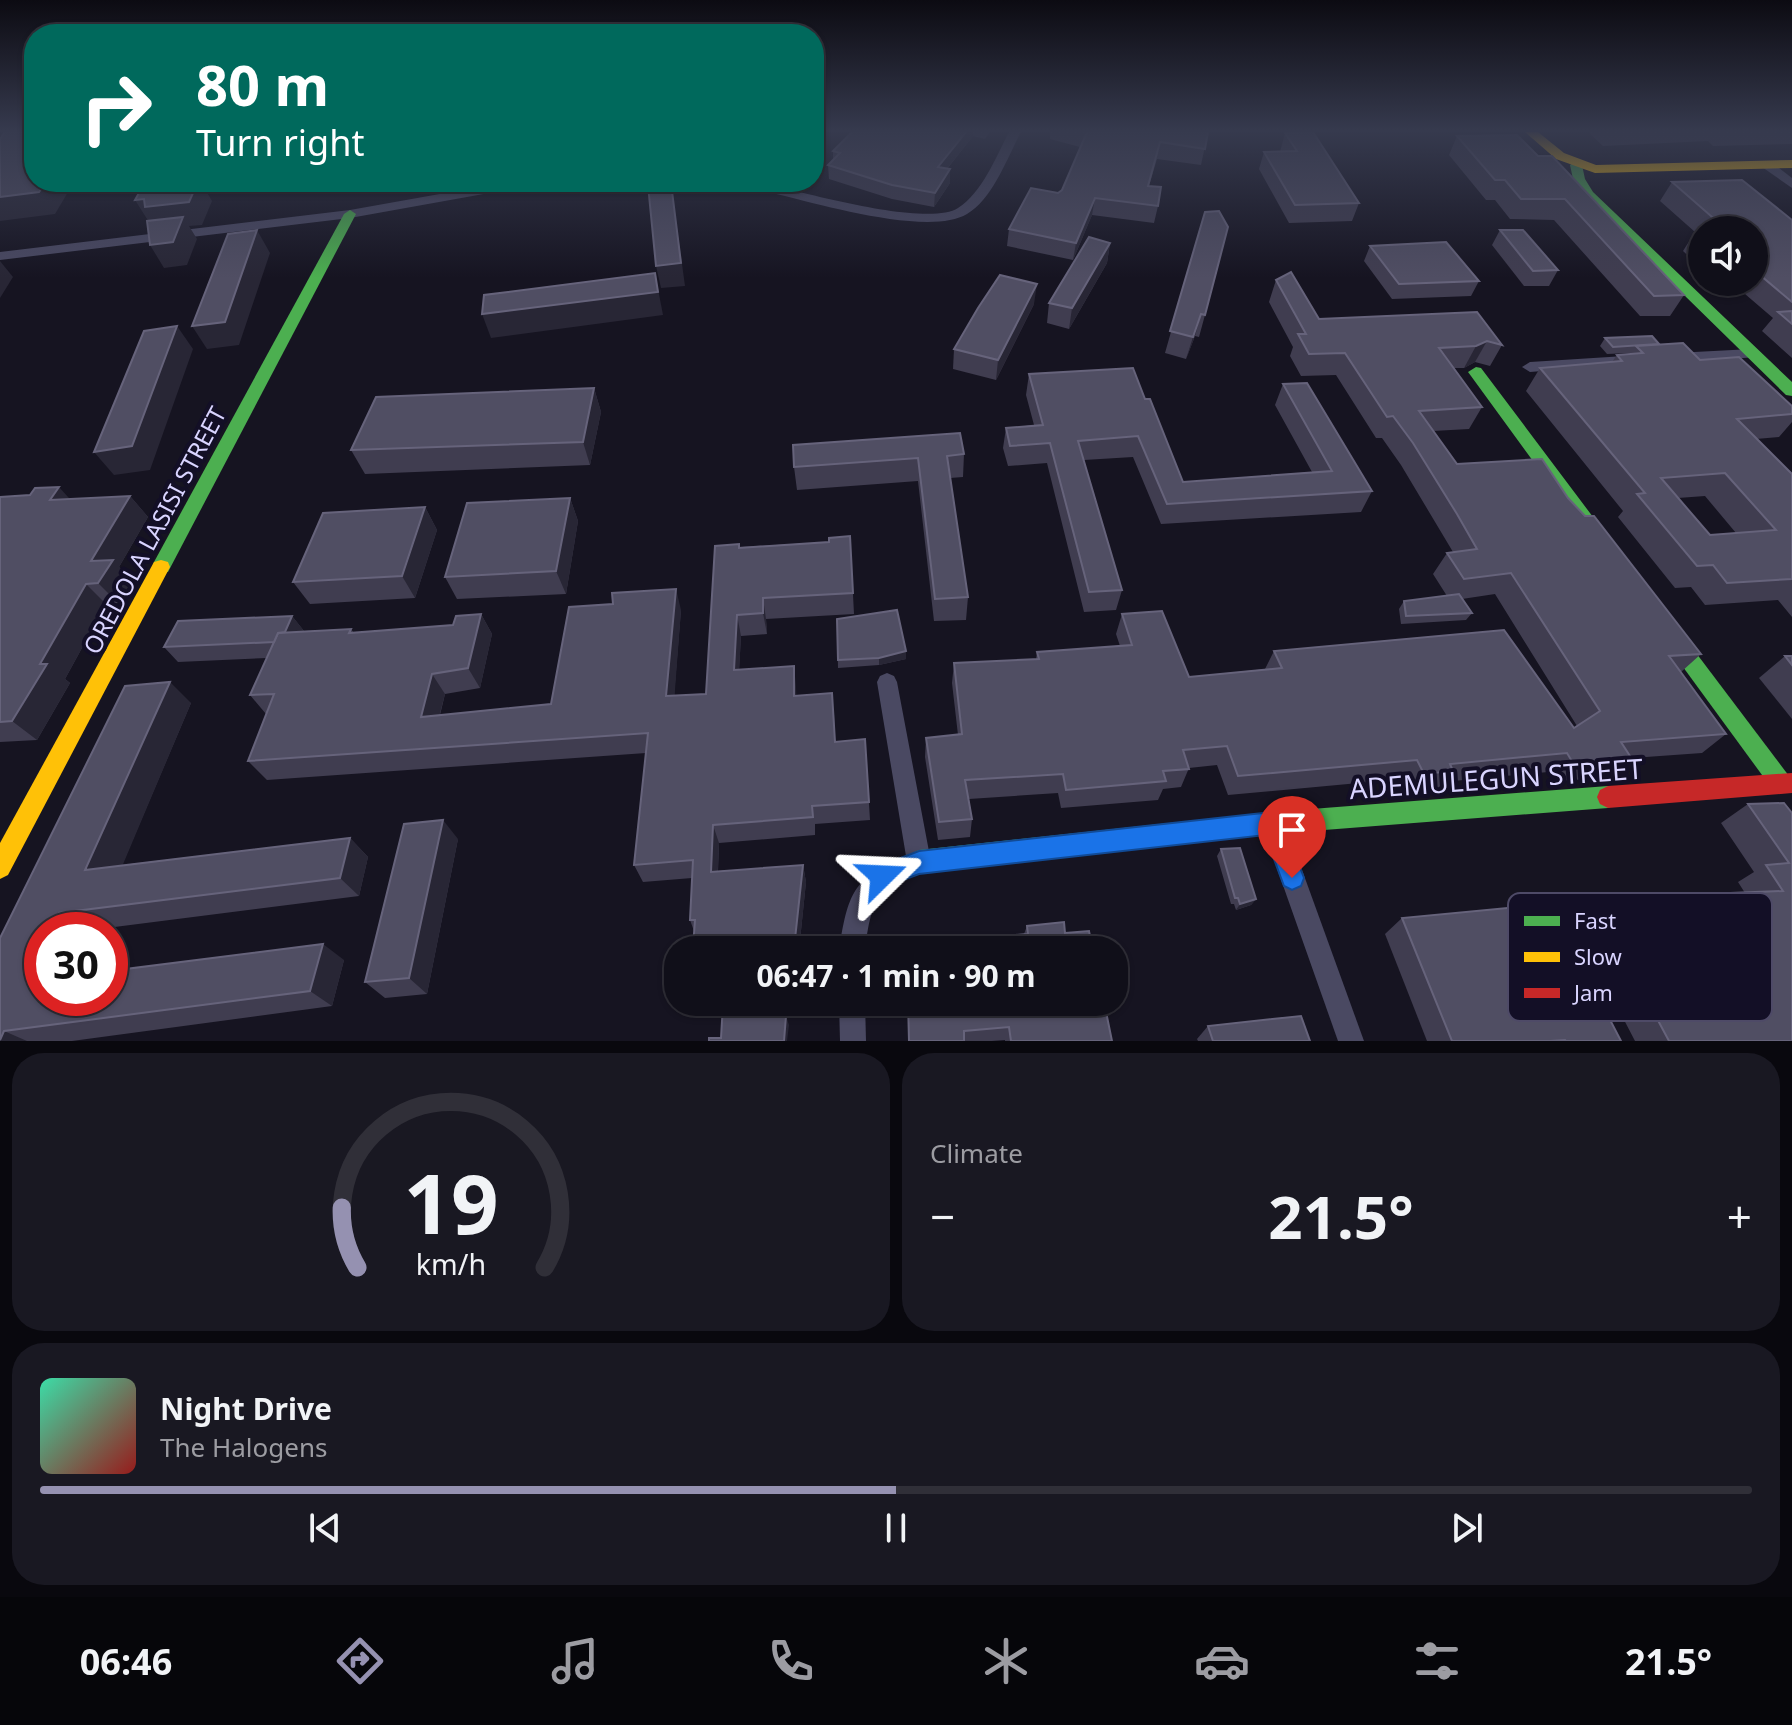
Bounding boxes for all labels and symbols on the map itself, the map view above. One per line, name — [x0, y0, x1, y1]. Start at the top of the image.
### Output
street label: OREDOLA LASISI STREET — [75, 400, 234, 659]
street label: ADEMULEGUN STREET — [1348, 749, 1645, 807]
pin — [1258, 796, 1326, 878]
position arrow — [840, 834, 924, 918]
legend — [1508, 893, 1772, 1021]
text: Fast — [1574, 905, 1616, 935]
speed limit sign: 30 — [24, 912, 128, 1016]
text: Slow — [1574, 941, 1623, 971]
text: Jam — [1572, 977, 1613, 1007]

